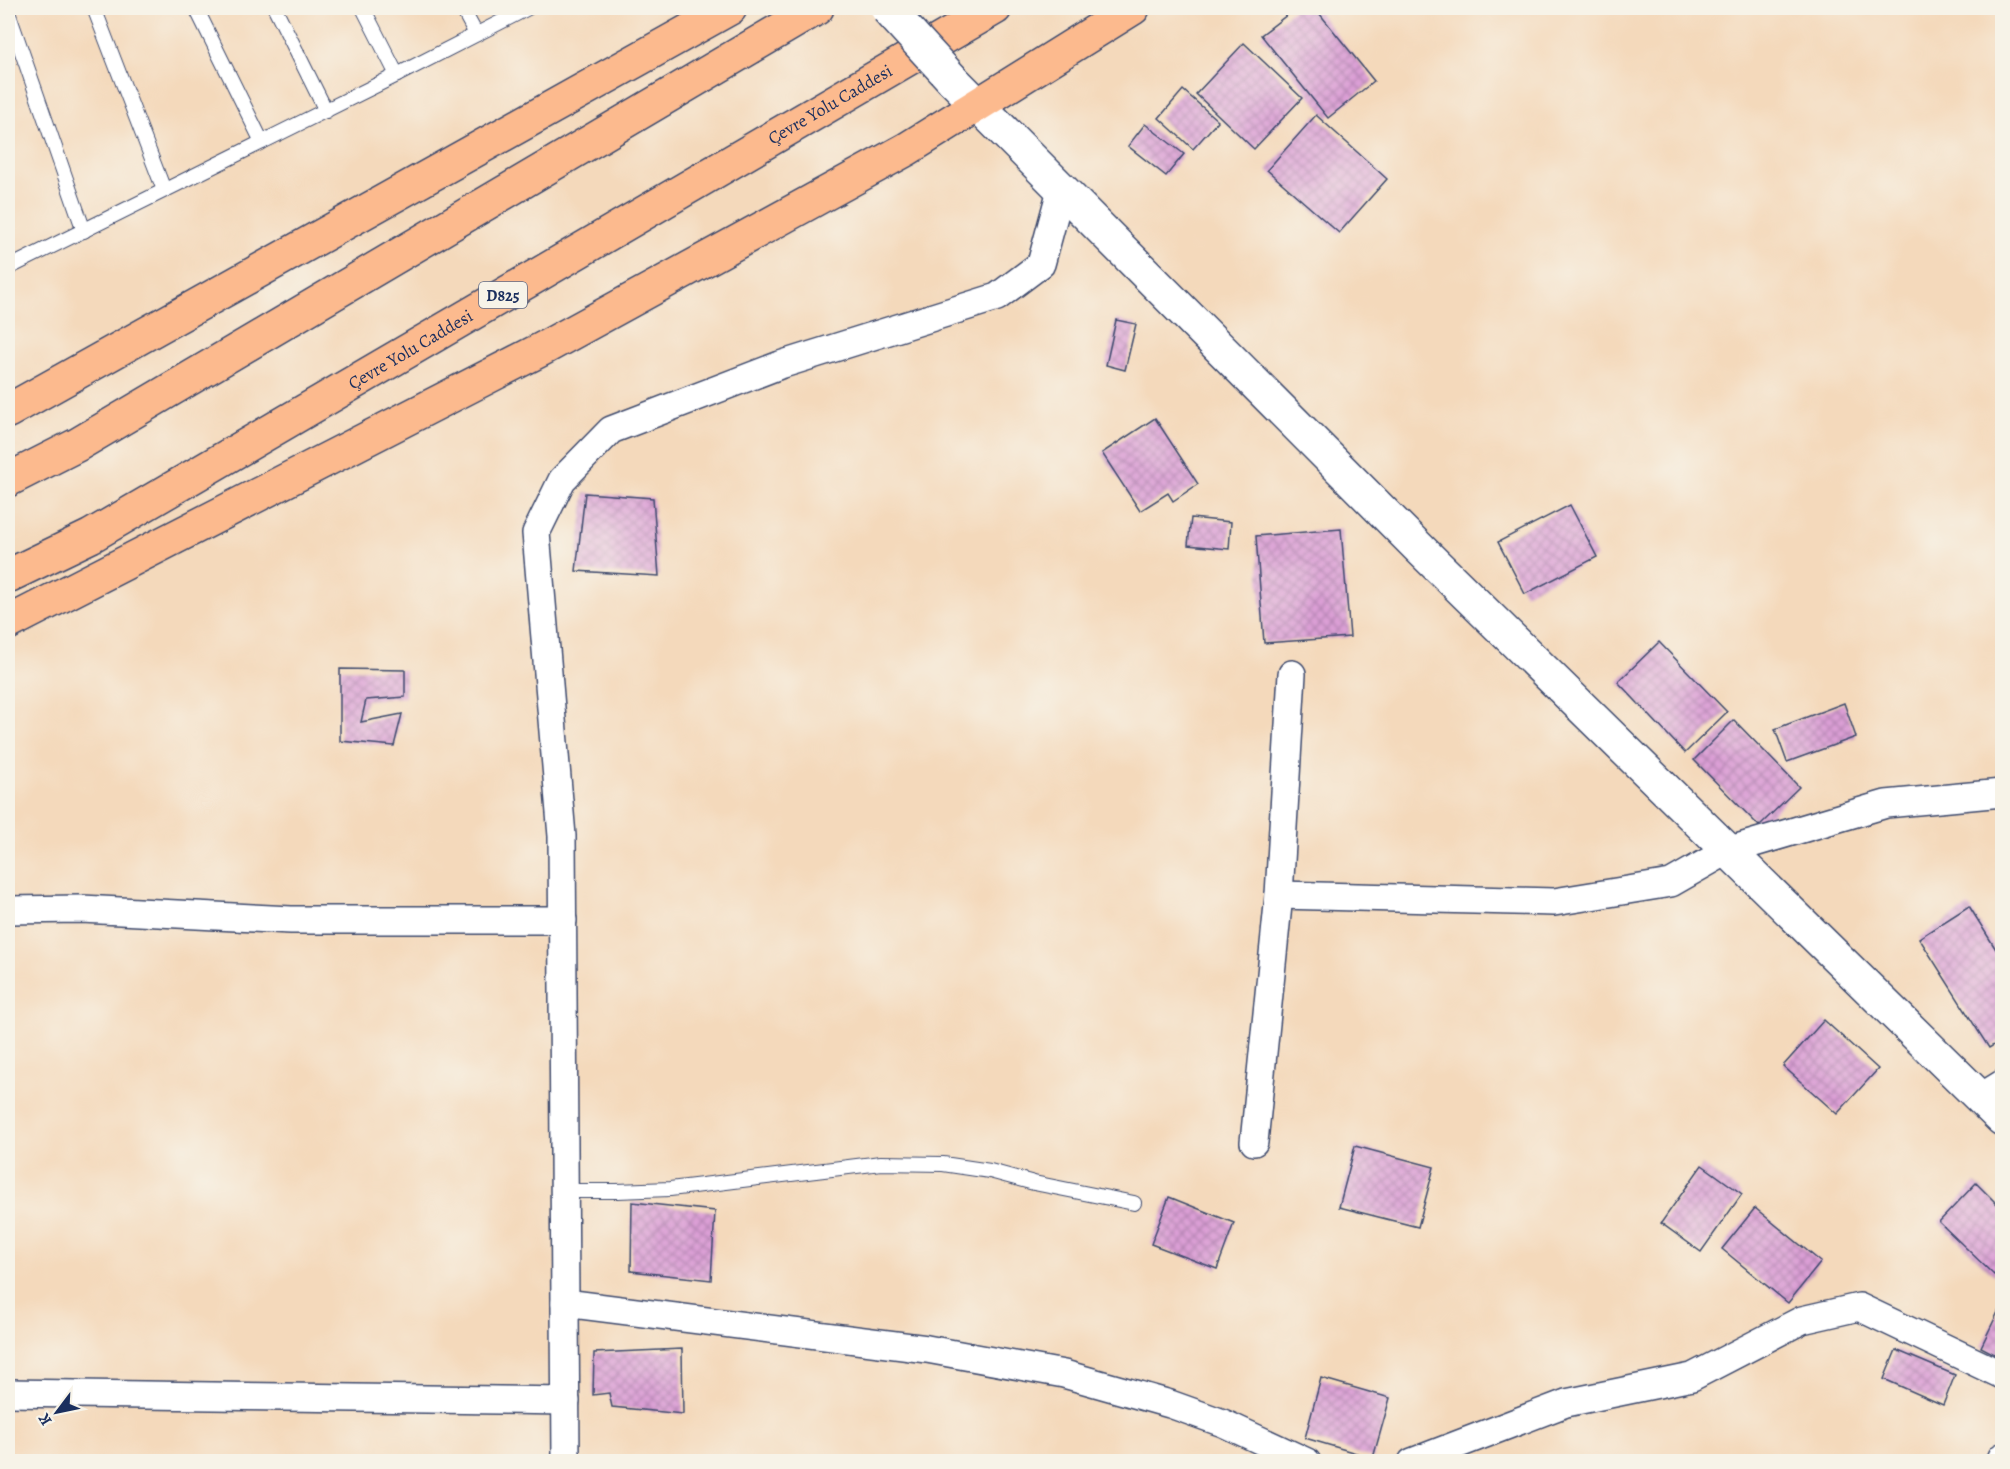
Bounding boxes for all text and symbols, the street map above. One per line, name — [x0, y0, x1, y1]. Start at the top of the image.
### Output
street label: Çevre Yolu Caddesi — [763, 59, 897, 150]
road number: D825 — [479, 282, 527, 308]
street label: Çevre Yolu Caddesi — [344, 304, 477, 395]
north arrow — [27, 1382, 87, 1442]
text: K — [33, 1409, 57, 1430]

